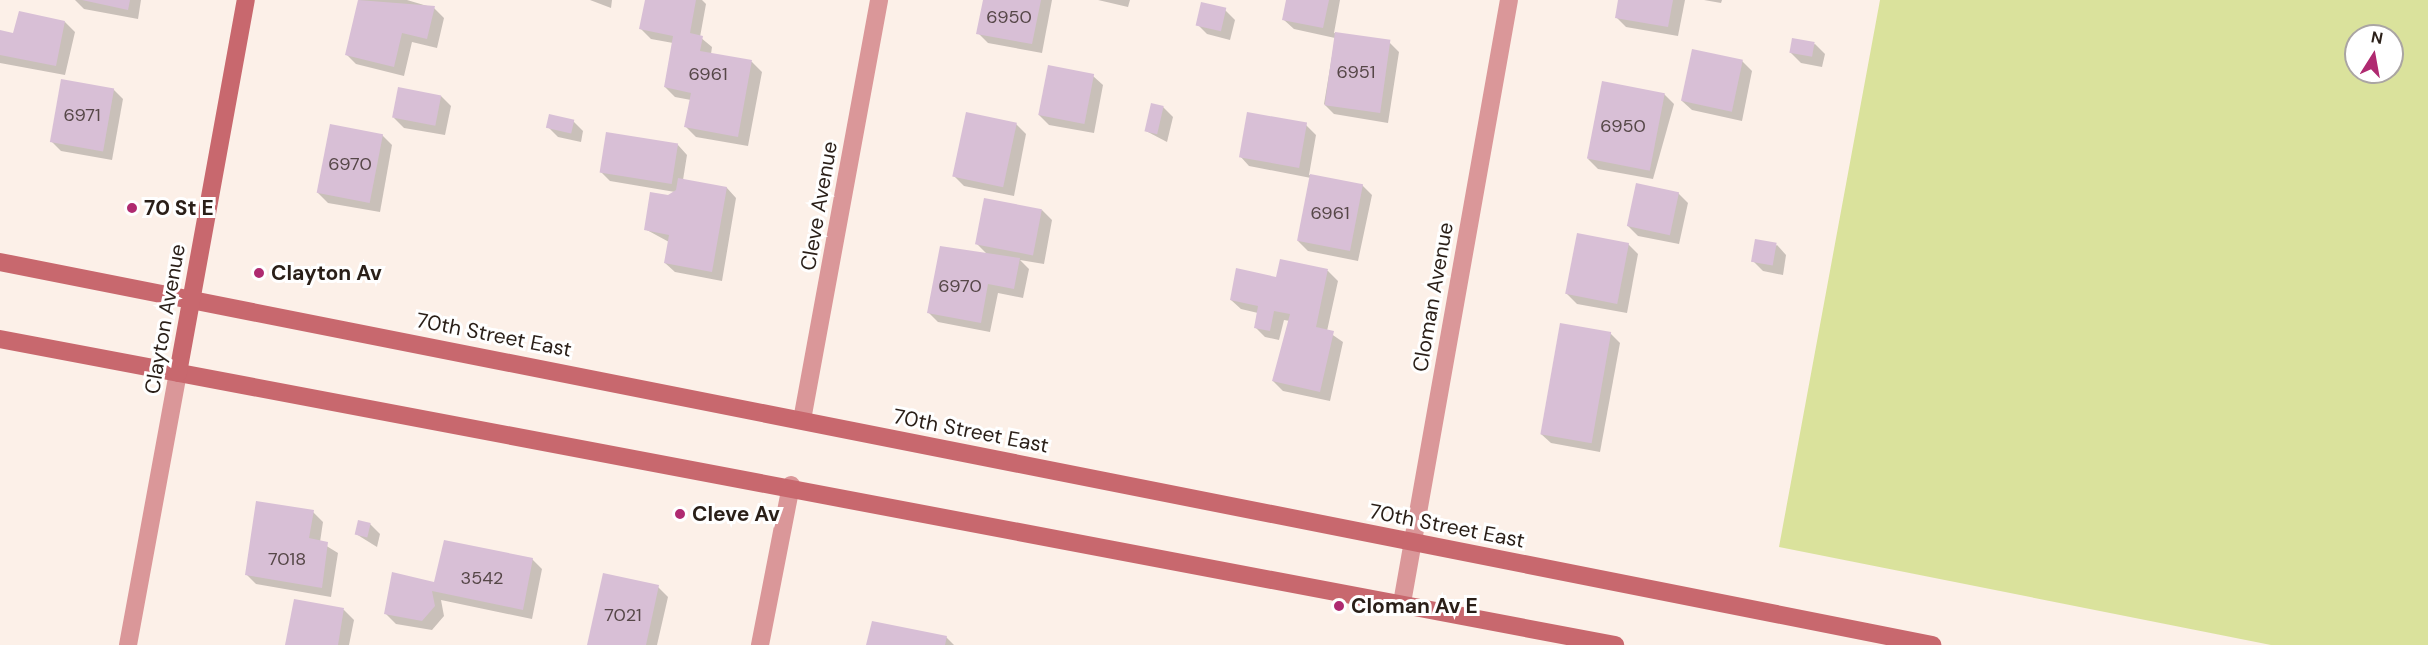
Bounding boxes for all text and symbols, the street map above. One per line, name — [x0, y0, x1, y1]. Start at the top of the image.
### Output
house number: 6950 — [986, 6, 1032, 28]
north arrow — [2344, 24, 2404, 84]
text: N — [2369, 26, 2385, 49]
house number: 6951 — [1337, 61, 1375, 83]
house number: 6961 — [688, 63, 728, 85]
house number: 6971 — [63, 104, 101, 126]
house number: 6950 — [1600, 115, 1646, 137]
street label: Cleve Avenue — [795, 139, 843, 273]
house number: 6970 — [328, 153, 372, 175]
place label: 70 St E — [144, 195, 214, 221]
marker: 70 St E — [125, 201, 139, 215]
house number: 6961 — [1310, 202, 1350, 224]
street label: Cloman Avenue — [1407, 220, 1459, 374]
street label: Clayton Avenue — [139, 242, 191, 396]
place label: Clayton Av — [271, 260, 382, 286]
marker: Clayton Av — [252, 266, 266, 280]
house number: 6970 — [938, 275, 982, 297]
street label: 70th Street East — [414, 308, 574, 362]
street label: 70th Street East — [891, 404, 1051, 458]
street label: 70th Street East — [1367, 499, 1527, 553]
place label: Cleve Av — [692, 501, 780, 527]
marker: Cleve Av — [673, 507, 687, 521]
house number: 7018 — [268, 548, 306, 570]
house number: 3542 — [461, 567, 503, 589]
place label: Cloman Av E — [1351, 593, 1478, 619]
marker: Cloman Av E — [1332, 599, 1346, 613]
house number: 7021 — [604, 604, 642, 626]

